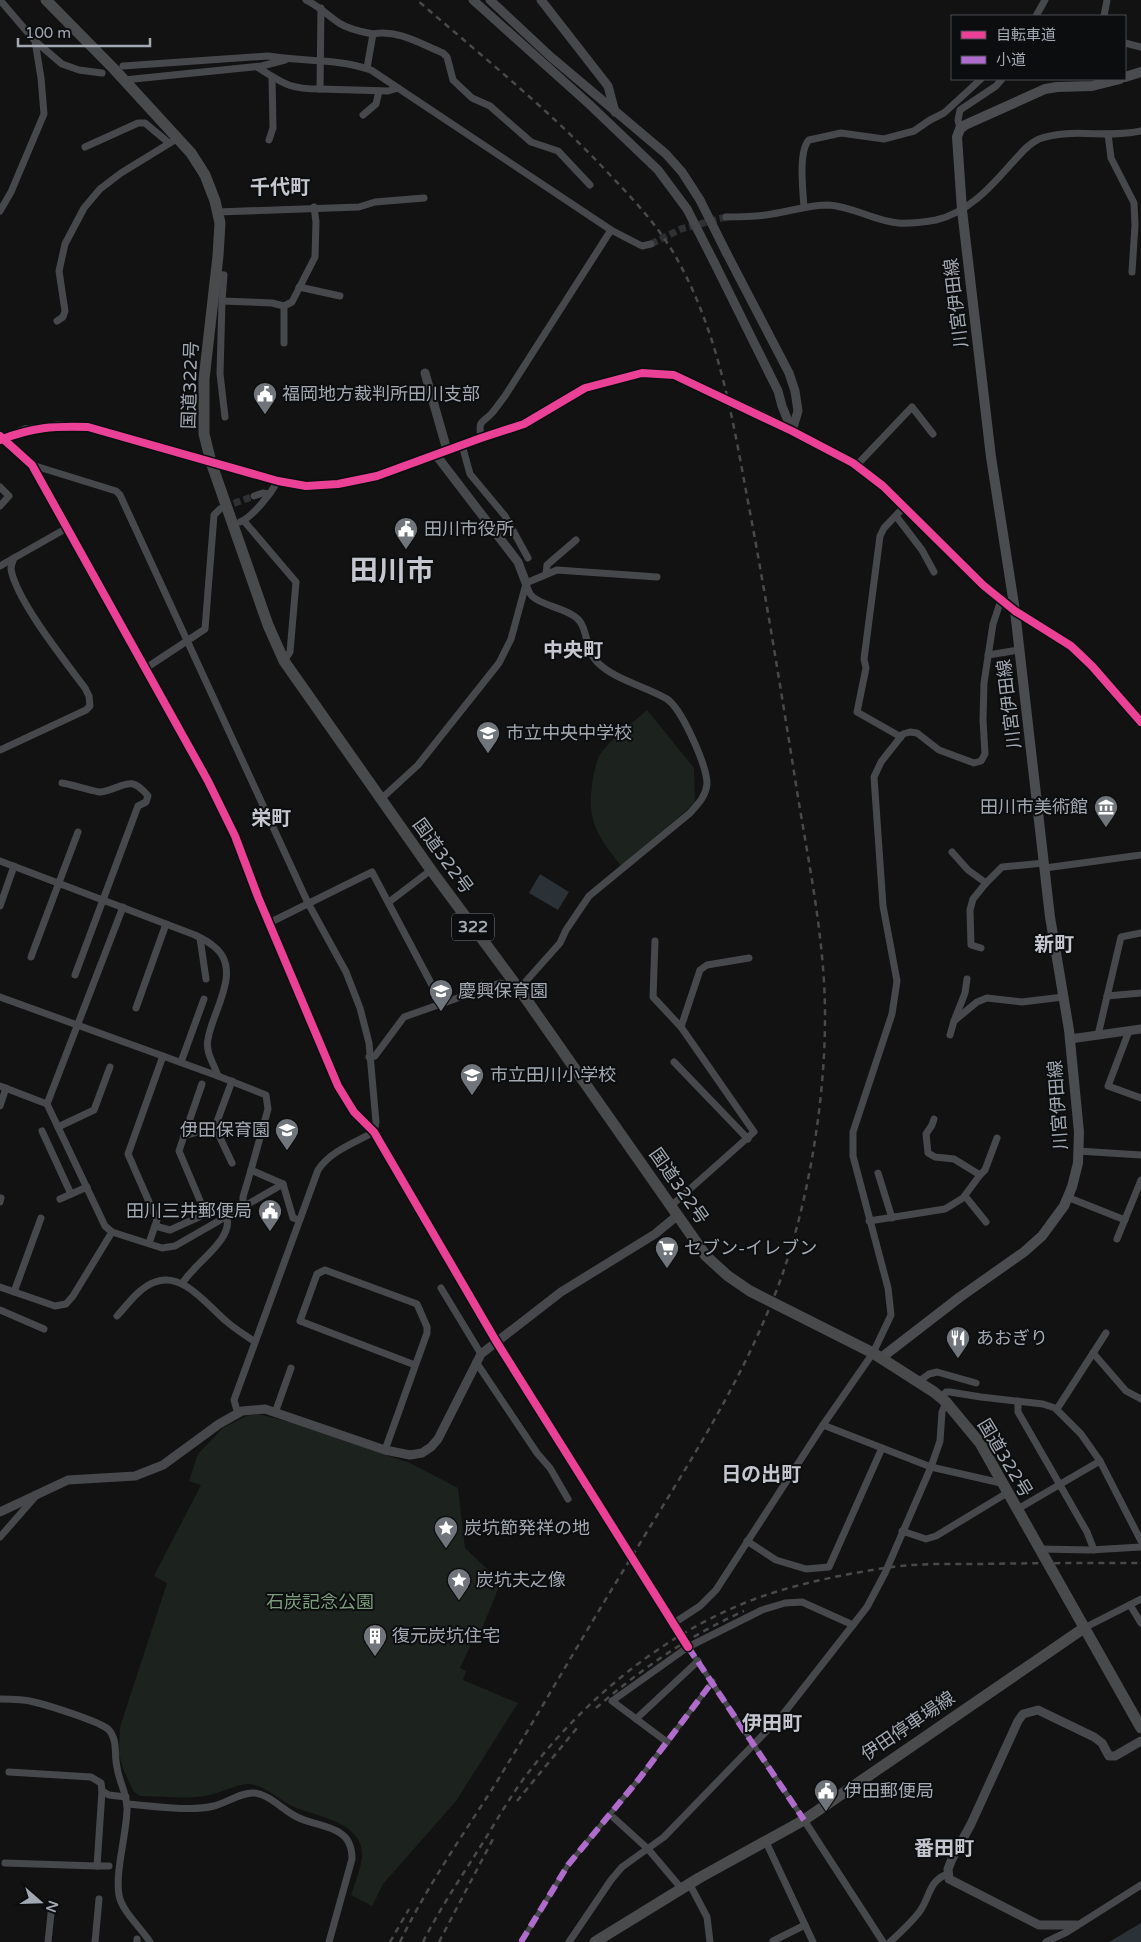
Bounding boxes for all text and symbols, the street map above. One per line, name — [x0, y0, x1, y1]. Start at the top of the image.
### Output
scale bar — [18, 15, 150, 47]
legend — [951, 15, 1126, 80]
text: 100 m — [25, 24, 71, 42]
text: 自転車道 — [996, 26, 1056, 44]
text: 小道 — [996, 51, 1026, 69]
district label: 千代町 — [250, 176, 310, 200]
street label: 川宮伊田線 — [940, 257, 972, 349]
street label: 国道322号 — [177, 341, 203, 429]
public building icon: 福岡地方裁判所田川支部 — [252, 381, 278, 415]
place label: 福岡地方裁判所田川支部 — [282, 383, 480, 405]
public building icon: 田川市役所 — [393, 516, 419, 550]
place label: 田川市役所 — [424, 518, 514, 540]
district label: 田川市 — [350, 554, 434, 588]
district label: 中央町 — [543, 639, 603, 663]
street label: 川宮伊田線 — [993, 658, 1025, 750]
school or university icon: 市立中央中学校 — [475, 720, 501, 754]
place label: 市立中央中学校 — [506, 722, 632, 744]
museum icon: 田川市美術館 — [1093, 794, 1119, 828]
place label: 田川市美術館 — [980, 796, 1088, 818]
district label: 栄町 — [251, 807, 291, 831]
street label: 国道322号 — [408, 814, 478, 898]
road number: 322 — [452, 914, 494, 940]
district label: 新町 — [1034, 933, 1074, 957]
school or university icon: 慶興保育園 — [428, 978, 454, 1012]
place label: 慶興保育園 — [458, 980, 548, 1002]
street label: 川宮伊田線 — [1044, 1059, 1072, 1151]
school or university icon: 市立田川小学校 — [459, 1062, 485, 1096]
place label: 市立田川小学校 — [490, 1064, 616, 1086]
school or university icon: 伊田保育園 — [274, 1117, 300, 1151]
place label: 伊田保育園 — [180, 1119, 270, 1141]
street label: 国道322号 — [645, 1144, 713, 1228]
public building icon: 田川三井郵便局 — [257, 1198, 283, 1232]
place label: 田川三井郵便局 — [126, 1200, 252, 1222]
supermarket icon: セブン-イレブン — [654, 1235, 680, 1269]
place label: セブン-イレブン — [684, 1237, 817, 1259]
restaurant icon: あおぎり — [945, 1325, 971, 1359]
place label: あおぎり — [976, 1327, 1048, 1349]
street label: 国道322号 — [973, 1415, 1037, 1501]
district label: 日の出町 — [721, 1463, 801, 1487]
place icon: 炭坑節発祥の地 — [433, 1515, 459, 1549]
place label: 炭坑節発祥の地 — [464, 1517, 590, 1539]
place icon: 炭坑夫之像 — [446, 1567, 472, 1601]
place label: 炭坑夫之像 — [476, 1569, 566, 1591]
park label: 石炭記念公園 — [266, 1591, 374, 1613]
building icon: 復元炭坑住宅 — [362, 1623, 388, 1657]
place label: 復元炭坑住宅 — [392, 1625, 500, 1647]
street label: 伊田停車場線 — [857, 1687, 959, 1765]
district label: 伊田町 — [742, 1712, 802, 1736]
public building icon: 伊田郵便局 — [813, 1778, 839, 1812]
place label: 伊田郵便局 — [844, 1780, 934, 1802]
district label: 番田町 — [914, 1837, 974, 1861]
north arrow — [15, 1877, 65, 1927]
text: N — [42, 1898, 62, 1914]

